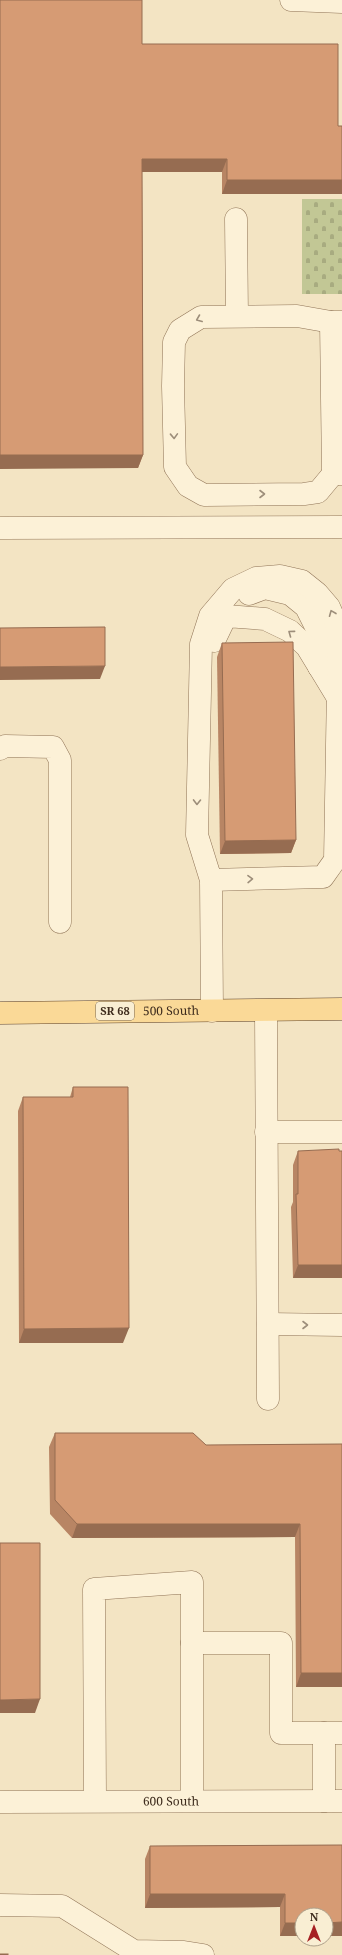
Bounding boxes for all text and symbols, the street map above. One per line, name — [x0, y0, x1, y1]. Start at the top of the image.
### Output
one-way arrow — [196, 315, 203, 323]
one-way arrow — [170, 433, 179, 439]
one-way arrow — [259, 490, 265, 498]
one-way arrow — [329, 609, 337, 617]
one-way arrow — [288, 631, 295, 638]
one-way arrow — [193, 799, 201, 805]
one-way arrow — [247, 874, 253, 883]
road number: SR 68 — [96, 1002, 134, 1020]
street label: 500 South — [143, 1002, 200, 1019]
one-way arrow — [302, 1321, 308, 1329]
street label: 600 South — [143, 1792, 200, 1810]
north arrow — [294, 1907, 334, 1947]
text: N — [310, 1909, 319, 1924]

